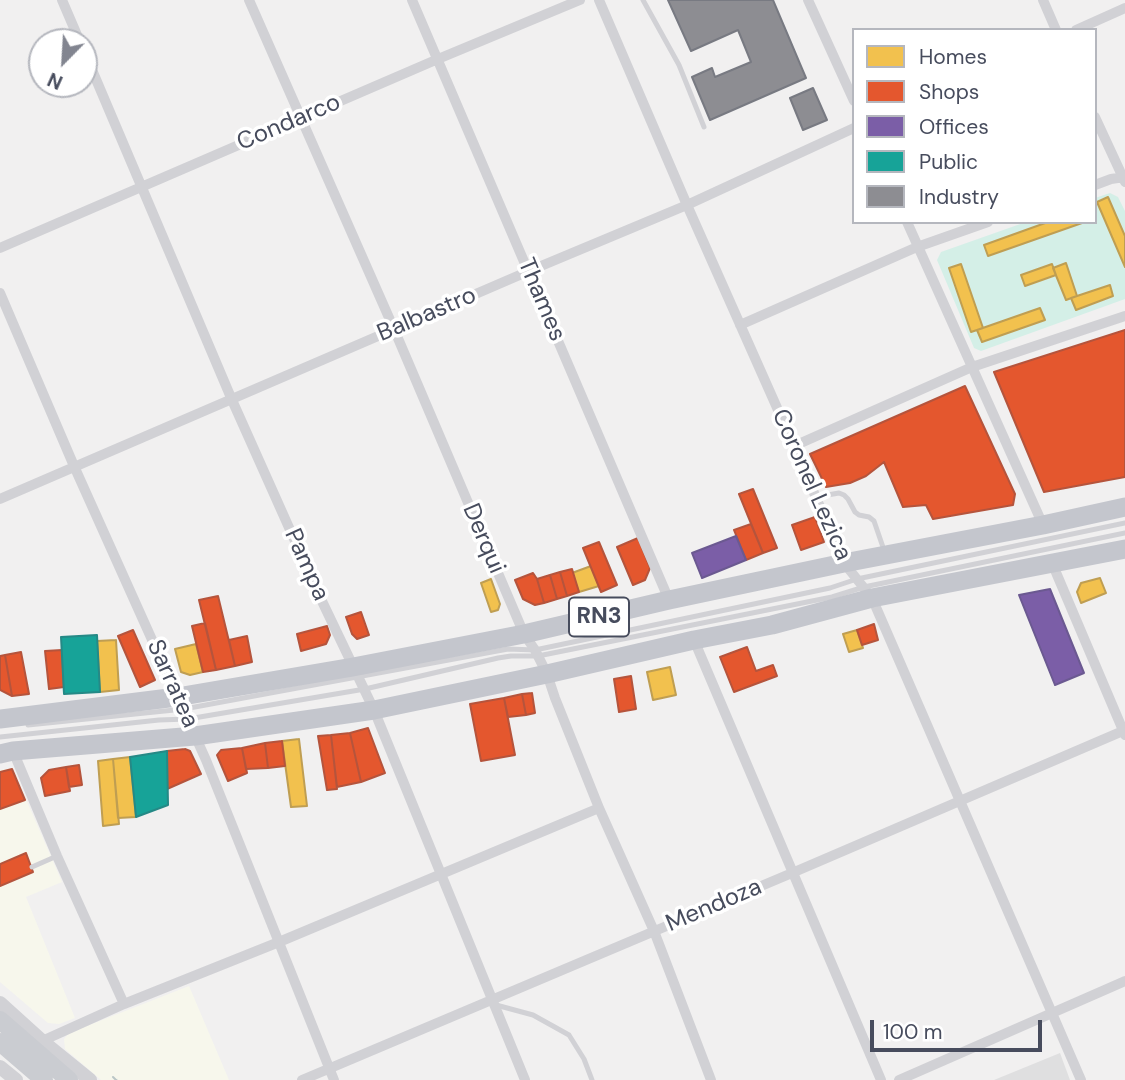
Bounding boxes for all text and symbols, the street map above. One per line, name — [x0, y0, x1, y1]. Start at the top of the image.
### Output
north arrow — [28, 28, 98, 98]
legend — [852, 28, 1097, 224]
text: Homes — [919, 43, 987, 71]
text: N — [44, 67, 66, 95]
text: Shops — [919, 78, 979, 106]
street label: Condarco — [233, 88, 345, 158]
text: Offices — [919, 113, 989, 141]
text: Public — [919, 148, 978, 176]
text: Industry — [919, 183, 999, 211]
street label: Thames — [511, 254, 571, 346]
street label: Balbastro — [373, 281, 481, 349]
street label: Coronel Lezica — [765, 405, 857, 565]
street label: Derqui — [455, 500, 511, 578]
street label: Pampa — [277, 524, 335, 606]
road number: RN3 — [569, 597, 629, 636]
street label: Sarratea — [140, 636, 204, 732]
street label: Mendoza — [662, 873, 766, 939]
scale bar — [873, 1006, 1044, 1050]
text: 100 m — [883, 1018, 943, 1046]

